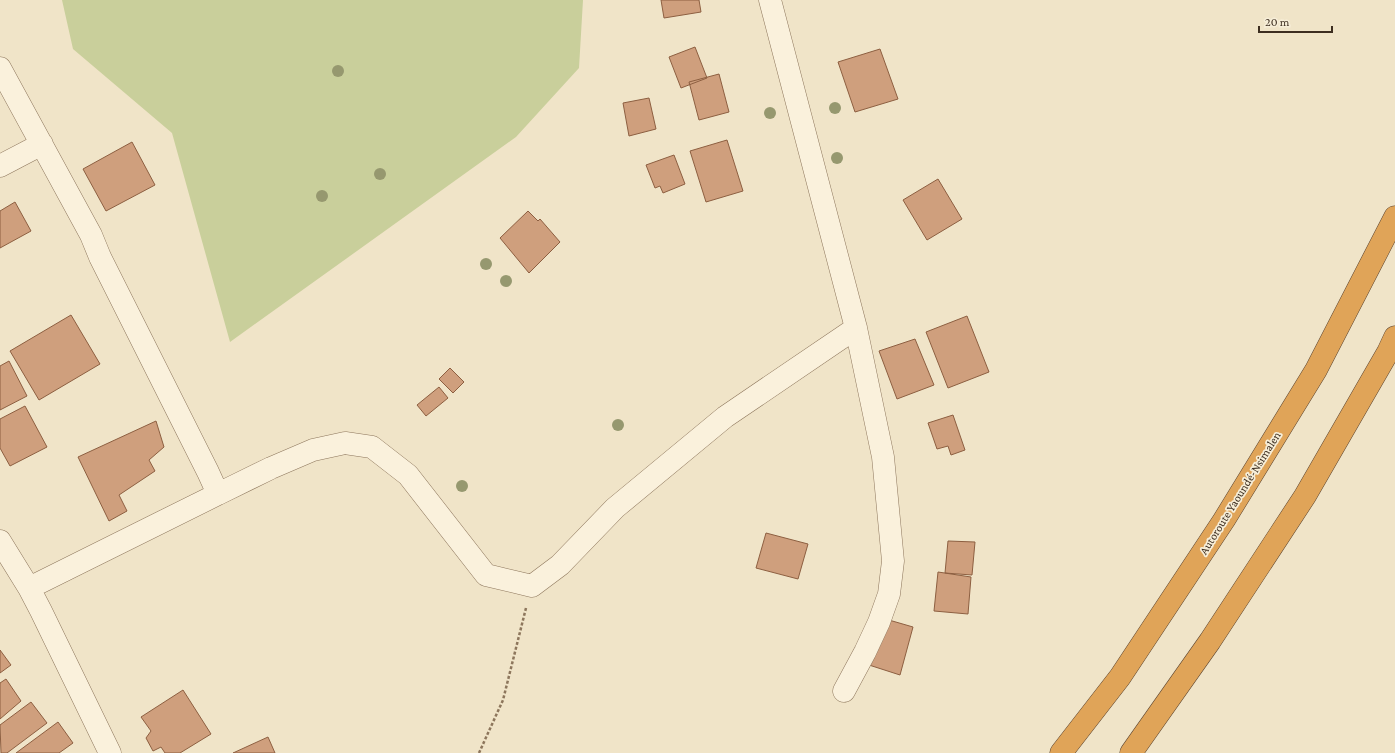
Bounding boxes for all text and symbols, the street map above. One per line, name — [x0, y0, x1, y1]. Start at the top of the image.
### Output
scale bar — [1259, 8, 1332, 34]
text: 20 m — [1265, 15, 1290, 29]
street label: Autoroute Yaoundé-Nsimalen — [1196, 428, 1284, 557]

